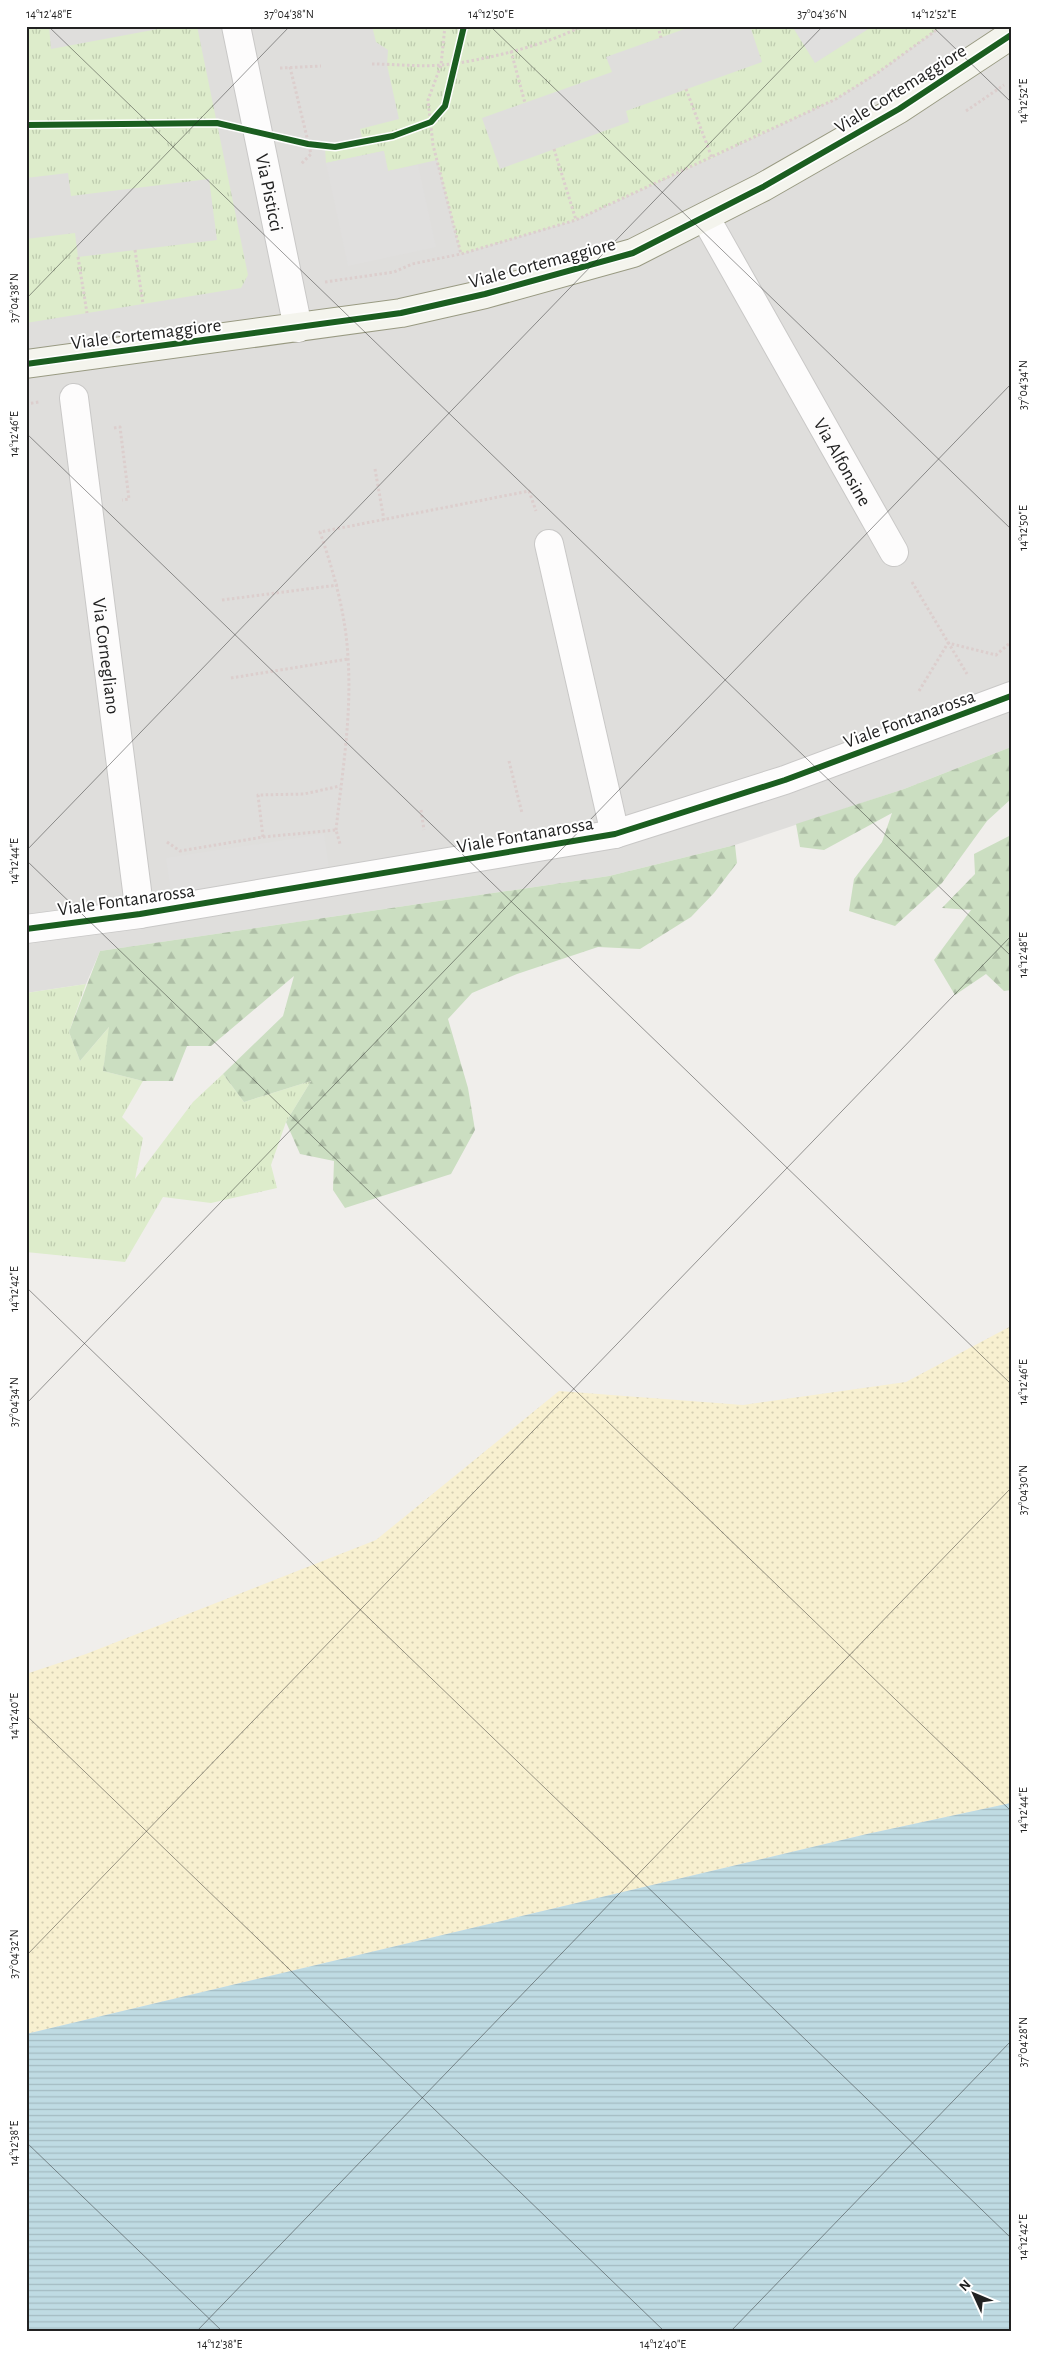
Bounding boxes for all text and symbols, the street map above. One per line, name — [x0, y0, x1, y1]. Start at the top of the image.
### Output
text: 14°12'48"E — [26, 8, 72, 20]
text: 37°04'38"N — [264, 8, 314, 20]
text: 14°12'50"E — [468, 8, 514, 20]
text: 37°04'36"N — [797, 8, 847, 20]
text: 14°12'52"E — [912, 8, 957, 20]
street label: Viale Cortemaggiore — [832, 41, 970, 137]
text: 14°12'52"E — [1017, 78, 1029, 123]
street label: Via Pisticci — [251, 152, 286, 233]
street label: Viale Cortemaggiore — [467, 235, 618, 292]
text: 37°04'38"N — [8, 273, 20, 323]
street label: Viale Cortemaggiore — [70, 316, 222, 353]
text: 37°04'34"N — [1017, 360, 1029, 410]
text: 14°12'46"E — [8, 411, 20, 457]
street label: Via Alfonsine — [810, 415, 874, 510]
text: 14°12'50"E — [1017, 505, 1029, 551]
street label: Via Cornegliano — [89, 597, 122, 715]
street label: Viale Fontanarossa — [841, 687, 978, 752]
street label: Viale Fontanarossa — [455, 814, 595, 857]
text: 14°12'44"E — [8, 838, 20, 884]
street label: Viale Fontanarossa — [56, 881, 196, 920]
text: 14°12'48"E — [1017, 932, 1029, 978]
text: 14°12'42"E — [8, 1266, 20, 1312]
text: 14°12'46"E — [1017, 1359, 1029, 1405]
text: 37°04'34"N — [8, 1377, 20, 1427]
text: 37°04'30"N — [1017, 1465, 1029, 1515]
text: 14°12'40"E — [8, 1693, 20, 1739]
text: 14°12'44"E — [1017, 1787, 1029, 1833]
text: 37°04'32"N — [8, 1929, 20, 1979]
text: 37°04'28"N — [1017, 2017, 1029, 2067]
text: 14°12'38"E — [8, 2120, 20, 2165]
text: 14°12'42"E — [1017, 2214, 1029, 2260]
north arrow — [950, 2270, 1000, 2320]
text: N — [957, 2277, 974, 2294]
text: 14°12'38"E — [198, 2338, 243, 2350]
text: 14°12'40"E — [640, 2338, 686, 2350]

